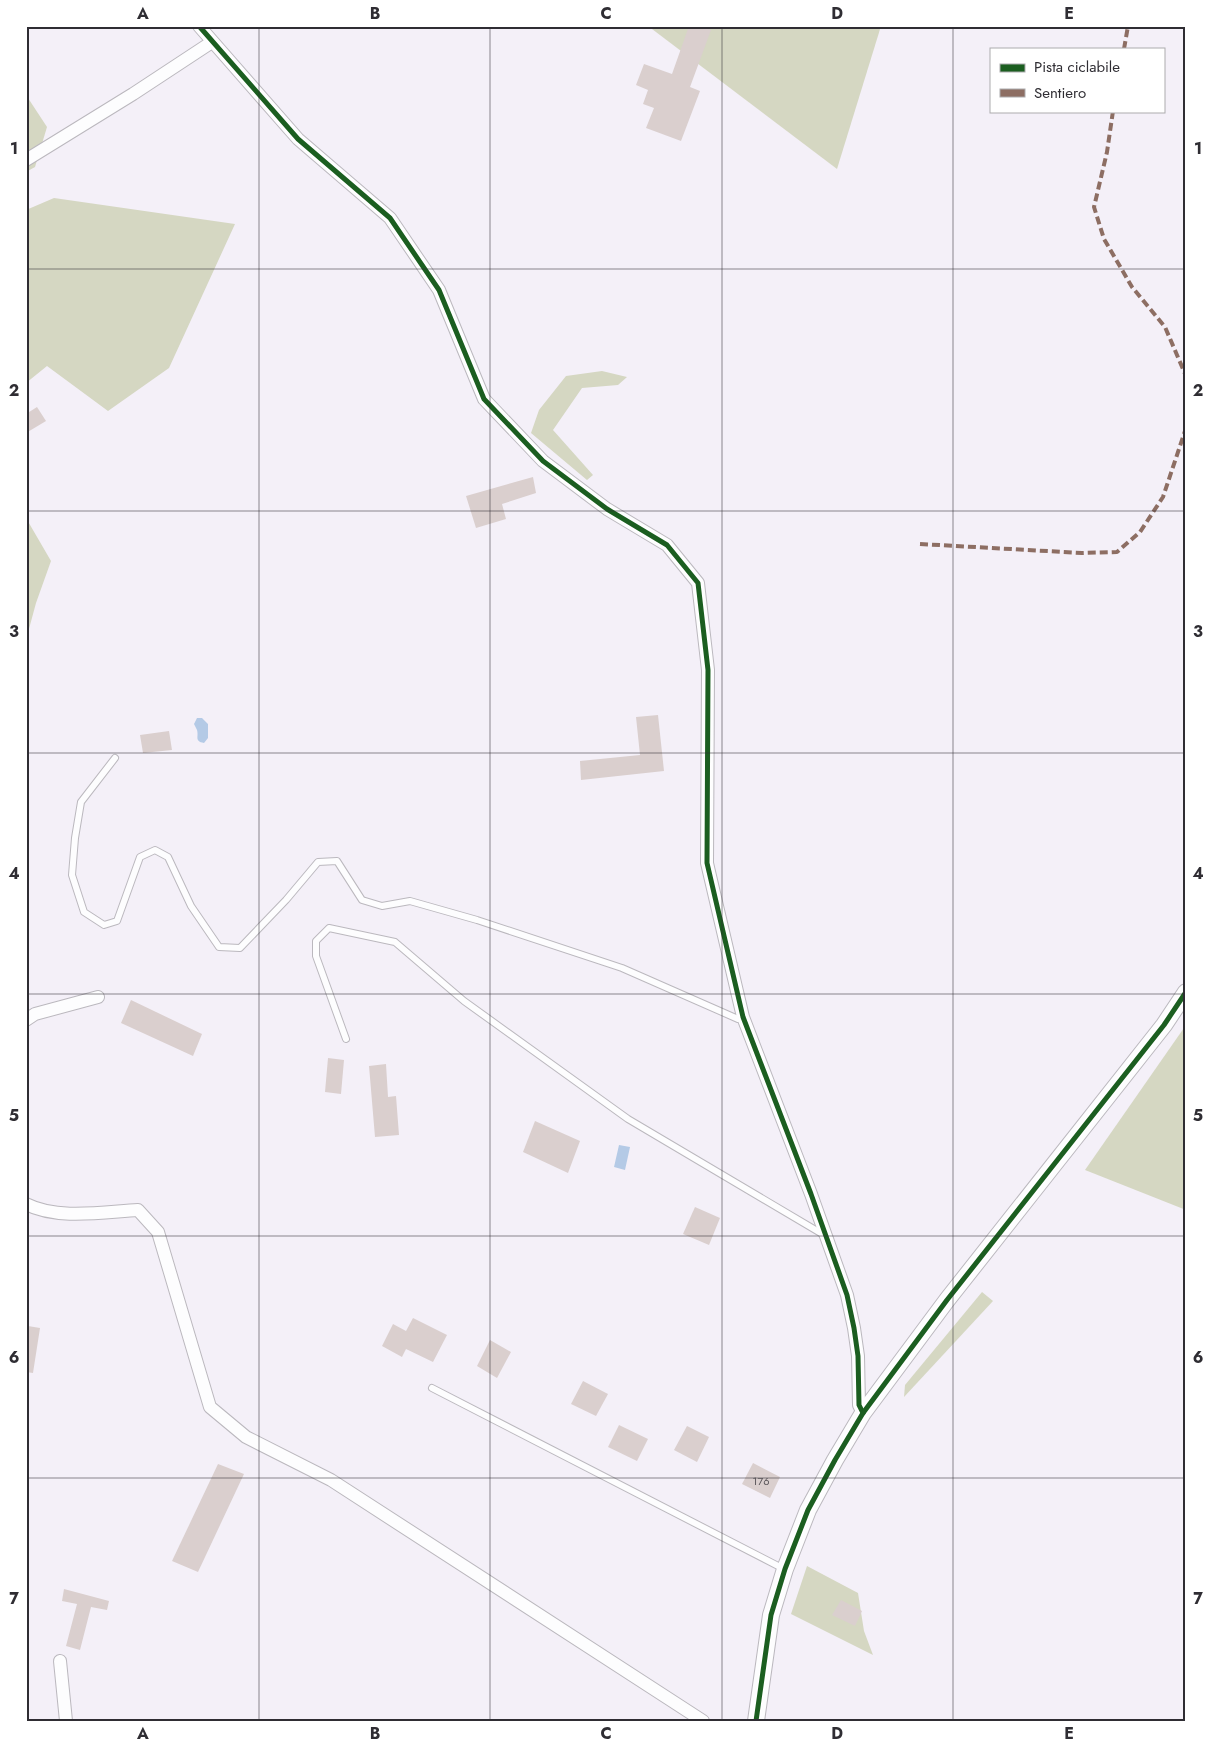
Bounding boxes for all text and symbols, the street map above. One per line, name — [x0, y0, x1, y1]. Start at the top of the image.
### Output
text: A — [136, 2, 149, 25]
text: B — [370, 2, 380, 25]
text: C — [600, 2, 612, 25]
text: D — [831, 2, 843, 25]
text: E — [1064, 2, 1074, 25]
legend — [990, 48, 1164, 112]
text: Pista ciclabile — [1034, 56, 1120, 78]
text: Sentiero — [1034, 82, 1086, 104]
text: 1 — [10, 137, 18, 160]
text: 1 — [1194, 137, 1202, 160]
text: 2 — [9, 379, 19, 402]
text: 2 — [1193, 379, 1203, 402]
text: 3 — [9, 620, 19, 643]
text: 3 — [1193, 620, 1203, 643]
text: 4 — [8, 862, 20, 885]
text: 4 — [1192, 862, 1204, 885]
text: 5 — [9, 1104, 19, 1127]
text: 5 — [1193, 1104, 1203, 1127]
text: 6 — [9, 1346, 19, 1369]
text: 6 — [1193, 1346, 1203, 1369]
house number: 176 — [752, 1473, 770, 1489]
text: 7 — [9, 1587, 19, 1610]
text: 7 — [1193, 1587, 1203, 1610]
text: A — [136, 1722, 149, 1745]
text: B — [370, 1722, 380, 1745]
text: C — [600, 1722, 612, 1745]
text: D — [831, 1722, 843, 1745]
text: E — [1064, 1722, 1074, 1745]

